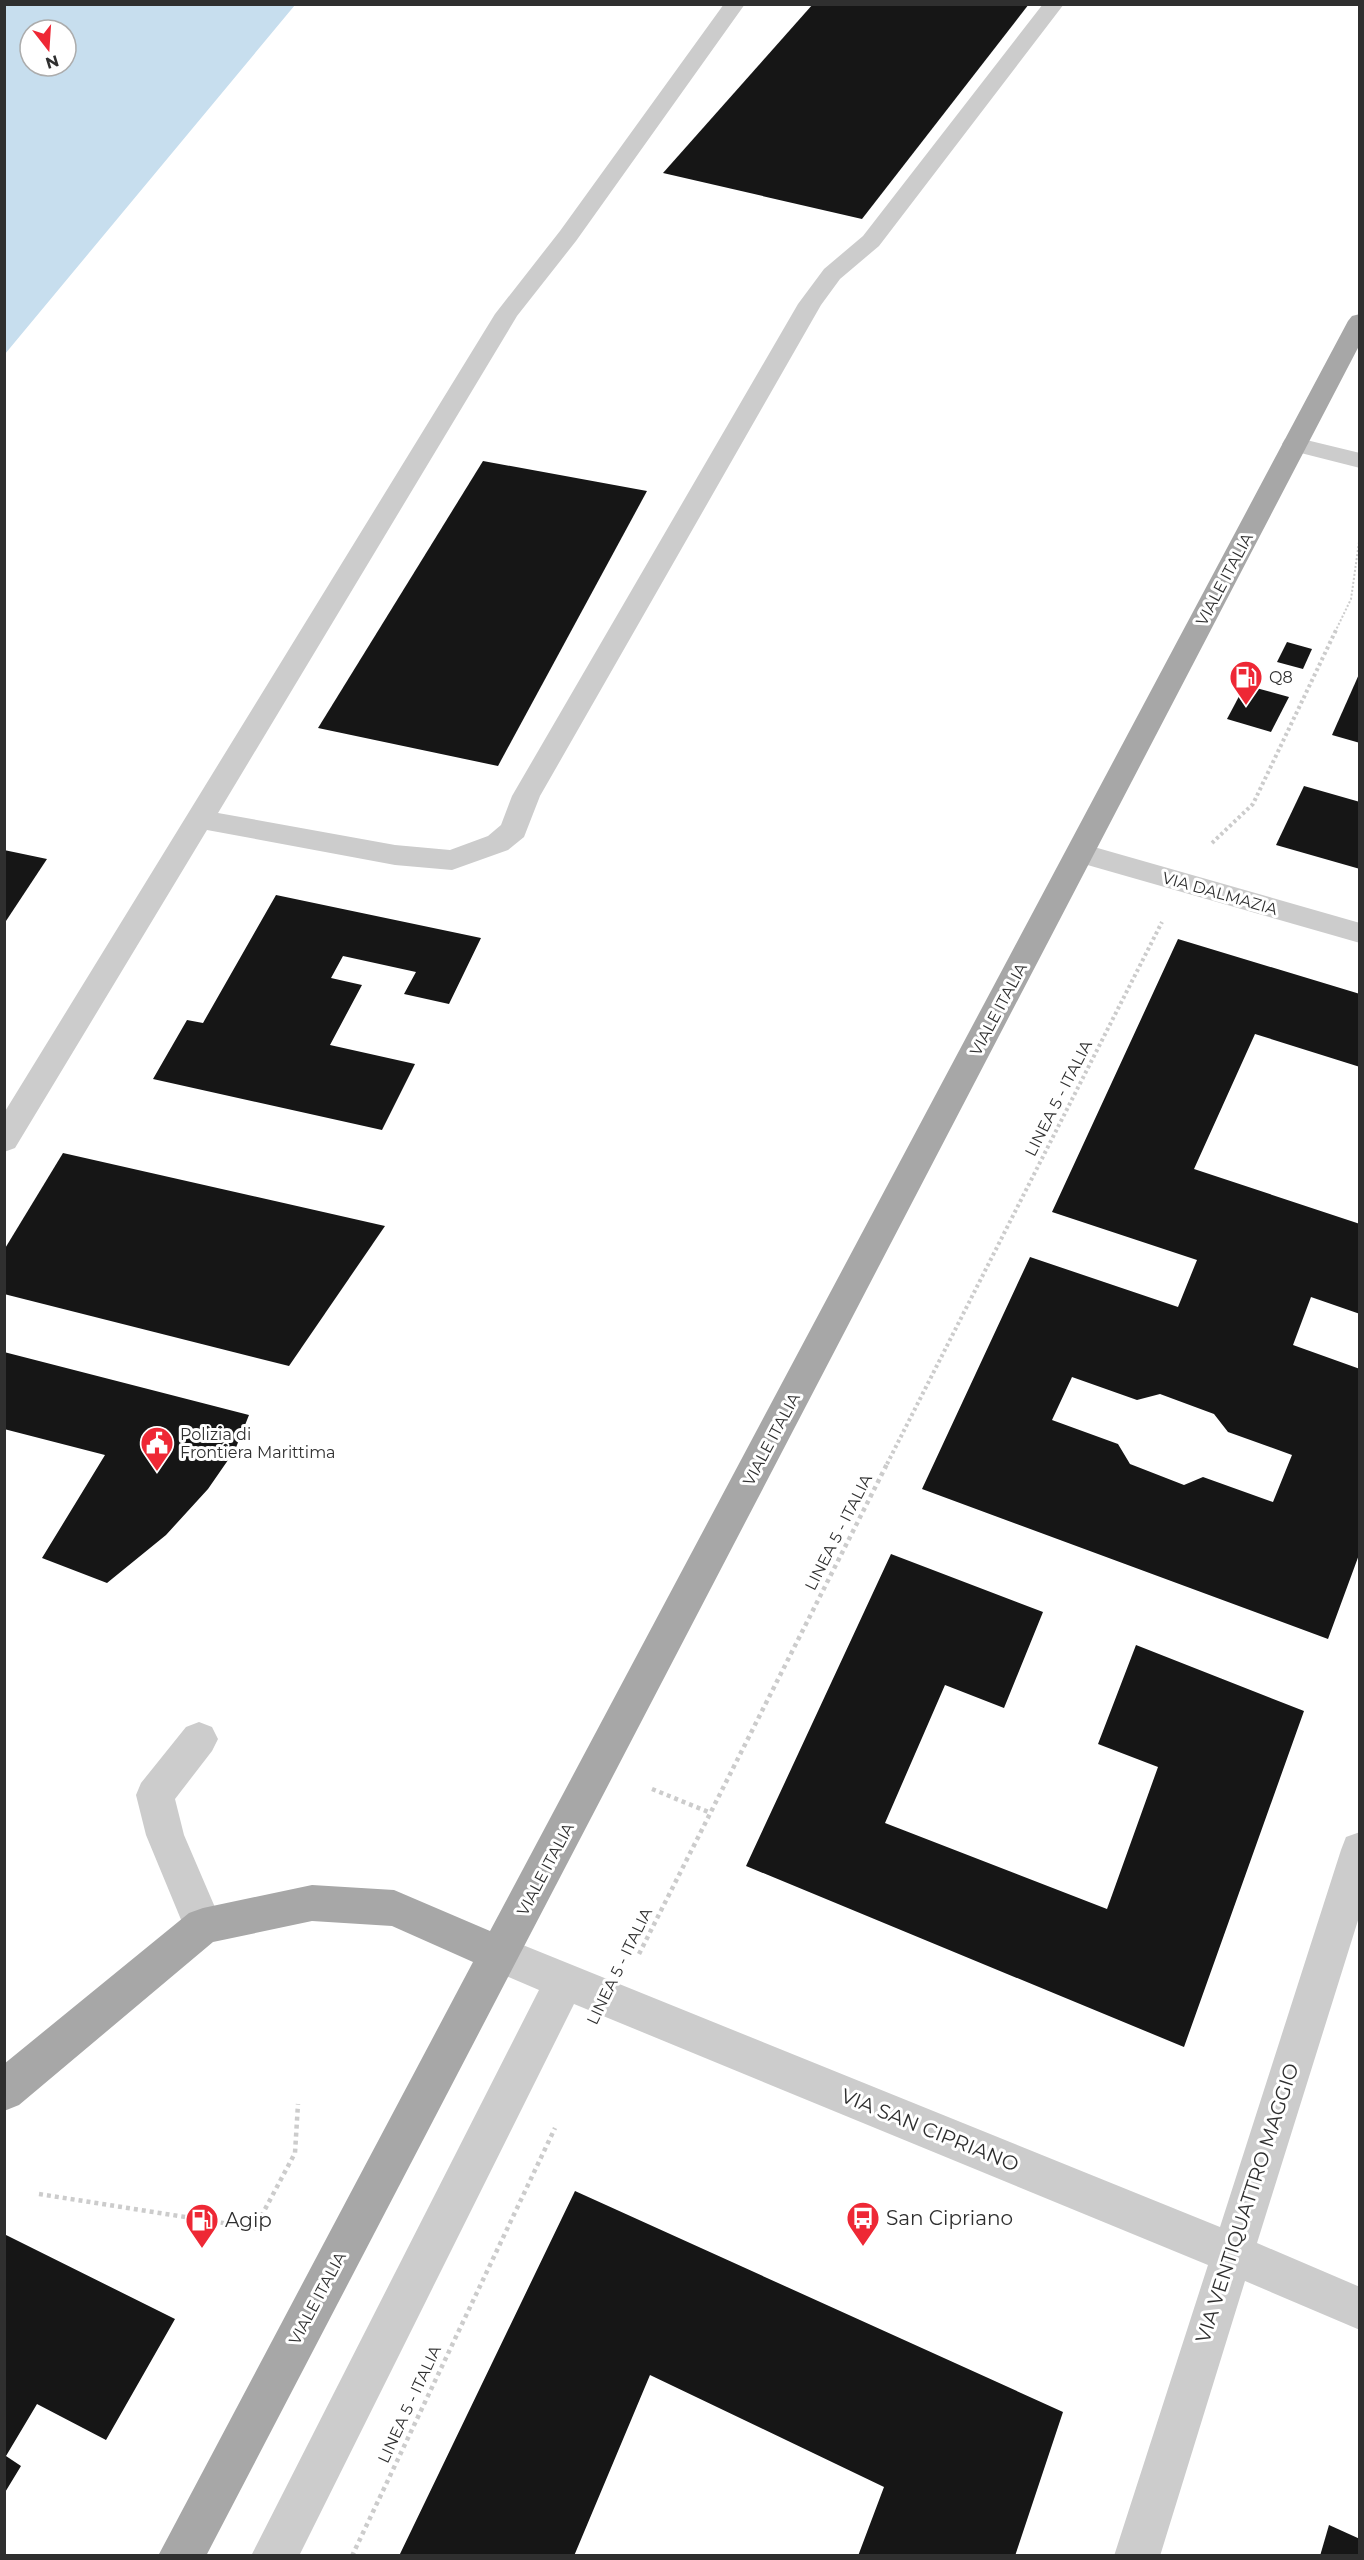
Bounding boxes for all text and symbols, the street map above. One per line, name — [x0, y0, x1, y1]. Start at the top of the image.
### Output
north arrow — [18, 18, 78, 78]
text: N — [43, 51, 61, 73]
street label: VIALE ITALIA — [1192, 529, 1257, 629]
fuel station icon: Q8 — [1228, 659, 1264, 706]
place label: Q8 — [1269, 668, 1293, 687]
street label: VIA DALMAZIA — [1160, 868, 1280, 919]
street label: VIALE ITALIA — [966, 959, 1031, 1059]
street label: LINEA 5 - ITALIA — [1021, 1036, 1096, 1159]
street label: VIALE ITALIA — [739, 1389, 804, 1489]
public building icon: Polizia di Frontiera Marittima — [139, 1425, 175, 1472]
place label: Polizia di Frontiera Marittima — [180, 1425, 336, 1462]
street label: LINEA 5 - ITALIA — [801, 1470, 876, 1593]
street label: VIALE ITALIA — [513, 1819, 578, 1919]
street label: LINEA 5 - ITALIA — [583, 1904, 656, 2028]
street label: VIA VENTIQUATTRO MAGGIO — [1190, 2060, 1304, 2346]
street label: VIA SAN CIPRIANO — [838, 2083, 1022, 2177]
bus stop icon: San Cipriano — [845, 2200, 881, 2247]
fuel station icon: Agip — [184, 2202, 220, 2249]
place label: San Cipriano — [886, 2206, 1013, 2230]
place label: Agip — [225, 2208, 272, 2232]
street label: VIALE ITALIA — [285, 2248, 350, 2348]
street label: LINEA 5 - ITALIA — [374, 2342, 445, 2466]

